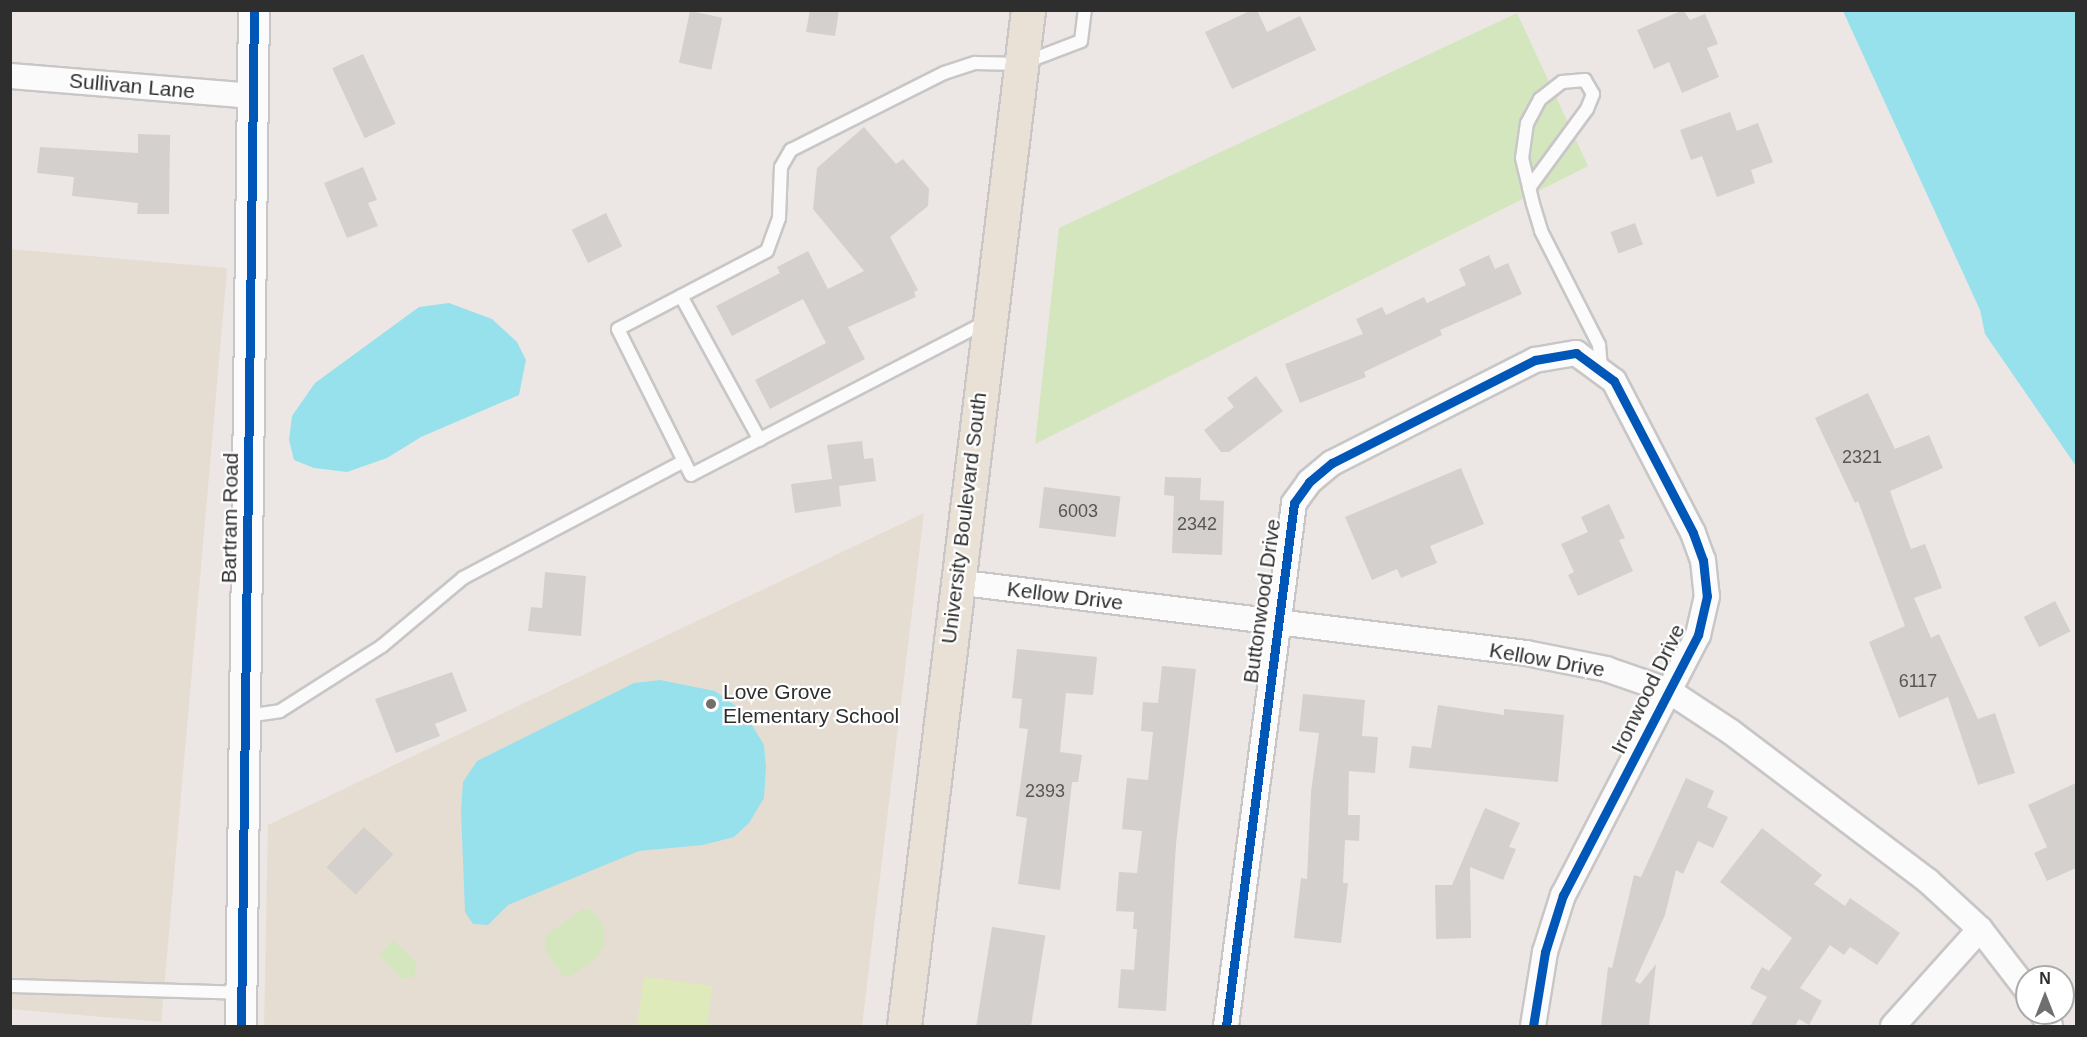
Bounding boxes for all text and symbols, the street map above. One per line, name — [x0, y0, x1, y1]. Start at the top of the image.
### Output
street label: Sullivan Lane — [68, 68, 196, 104]
street label: University Boulevard South — [936, 391, 992, 645]
house number: 2321 — [1842, 446, 1882, 468]
street label: Bartram Road — [216, 452, 244, 584]
house number: 6003 — [1058, 500, 1098, 522]
house number: 2342 — [1177, 513, 1217, 535]
street label: Buttonwood Drive — [1238, 517, 1286, 685]
street label: Kellow Drive — [1006, 576, 1124, 616]
street label: Ironwood Drive — [1606, 620, 1690, 758]
street label: Kellow Drive — [1487, 637, 1607, 683]
house number: 6117 — [1899, 670, 1937, 692]
place label: Love Grove Elementary School — [723, 679, 899, 729]
marker: Love Grove Elementary School — [704, 697, 718, 711]
house number: 2393 — [1025, 780, 1065, 802]
north arrow — [2015, 965, 2075, 1025]
text: N — [2039, 970, 2051, 987]

